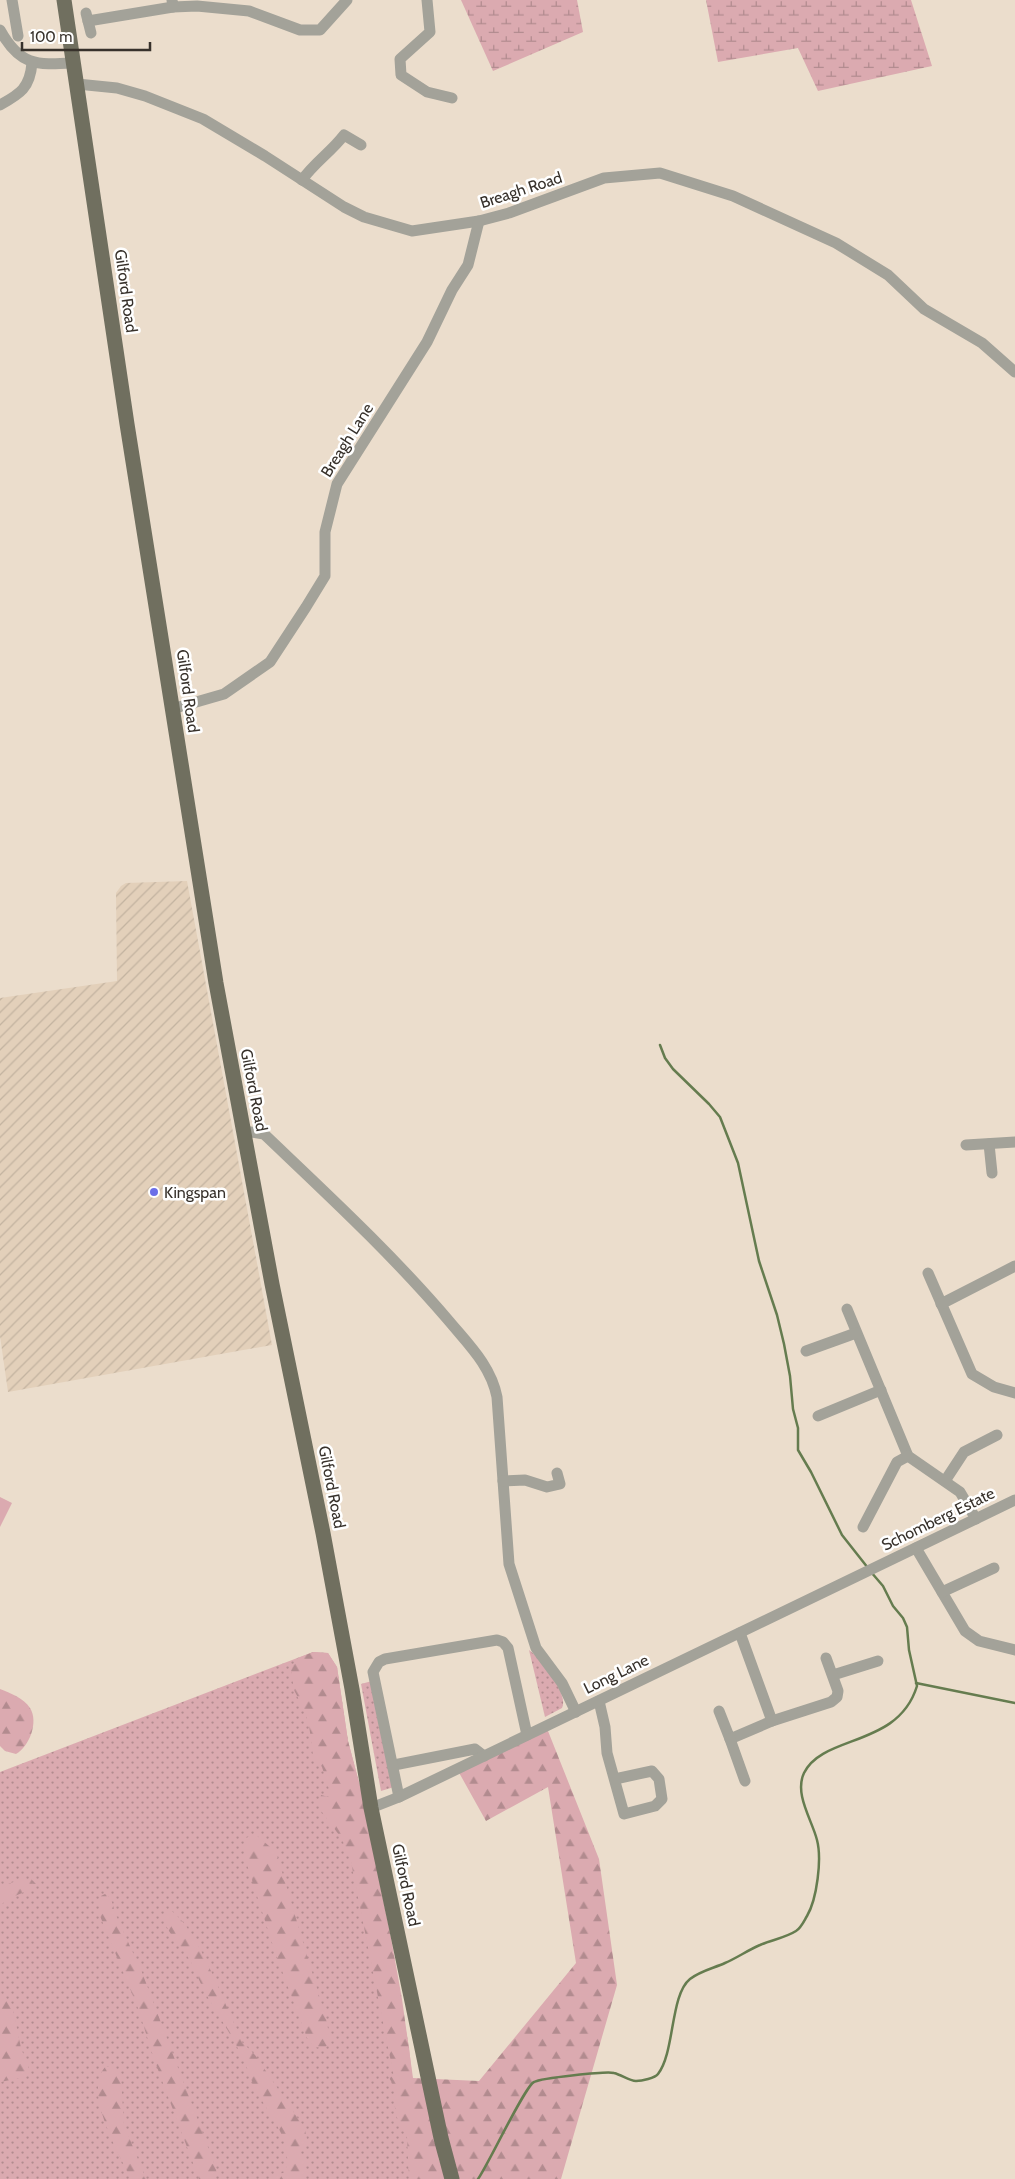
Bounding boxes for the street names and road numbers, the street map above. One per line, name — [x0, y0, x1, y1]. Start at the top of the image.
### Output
street label: Breagh Road — [478, 168, 564, 212]
street label: Gilford Road — [111, 248, 141, 334]
street label: Breagh Lane — [317, 400, 377, 480]
street label: Gilford Road — [173, 648, 203, 734]
street label: Gilford Road — [237, 1047, 271, 1133]
street label: Gilford Road — [315, 1444, 349, 1530]
street label: Schomberg Estate — [878, 1483, 998, 1555]
street label: Long Lane — [580, 1650, 652, 1698]
street label: Gilford Road — [388, 1842, 424, 1928]

